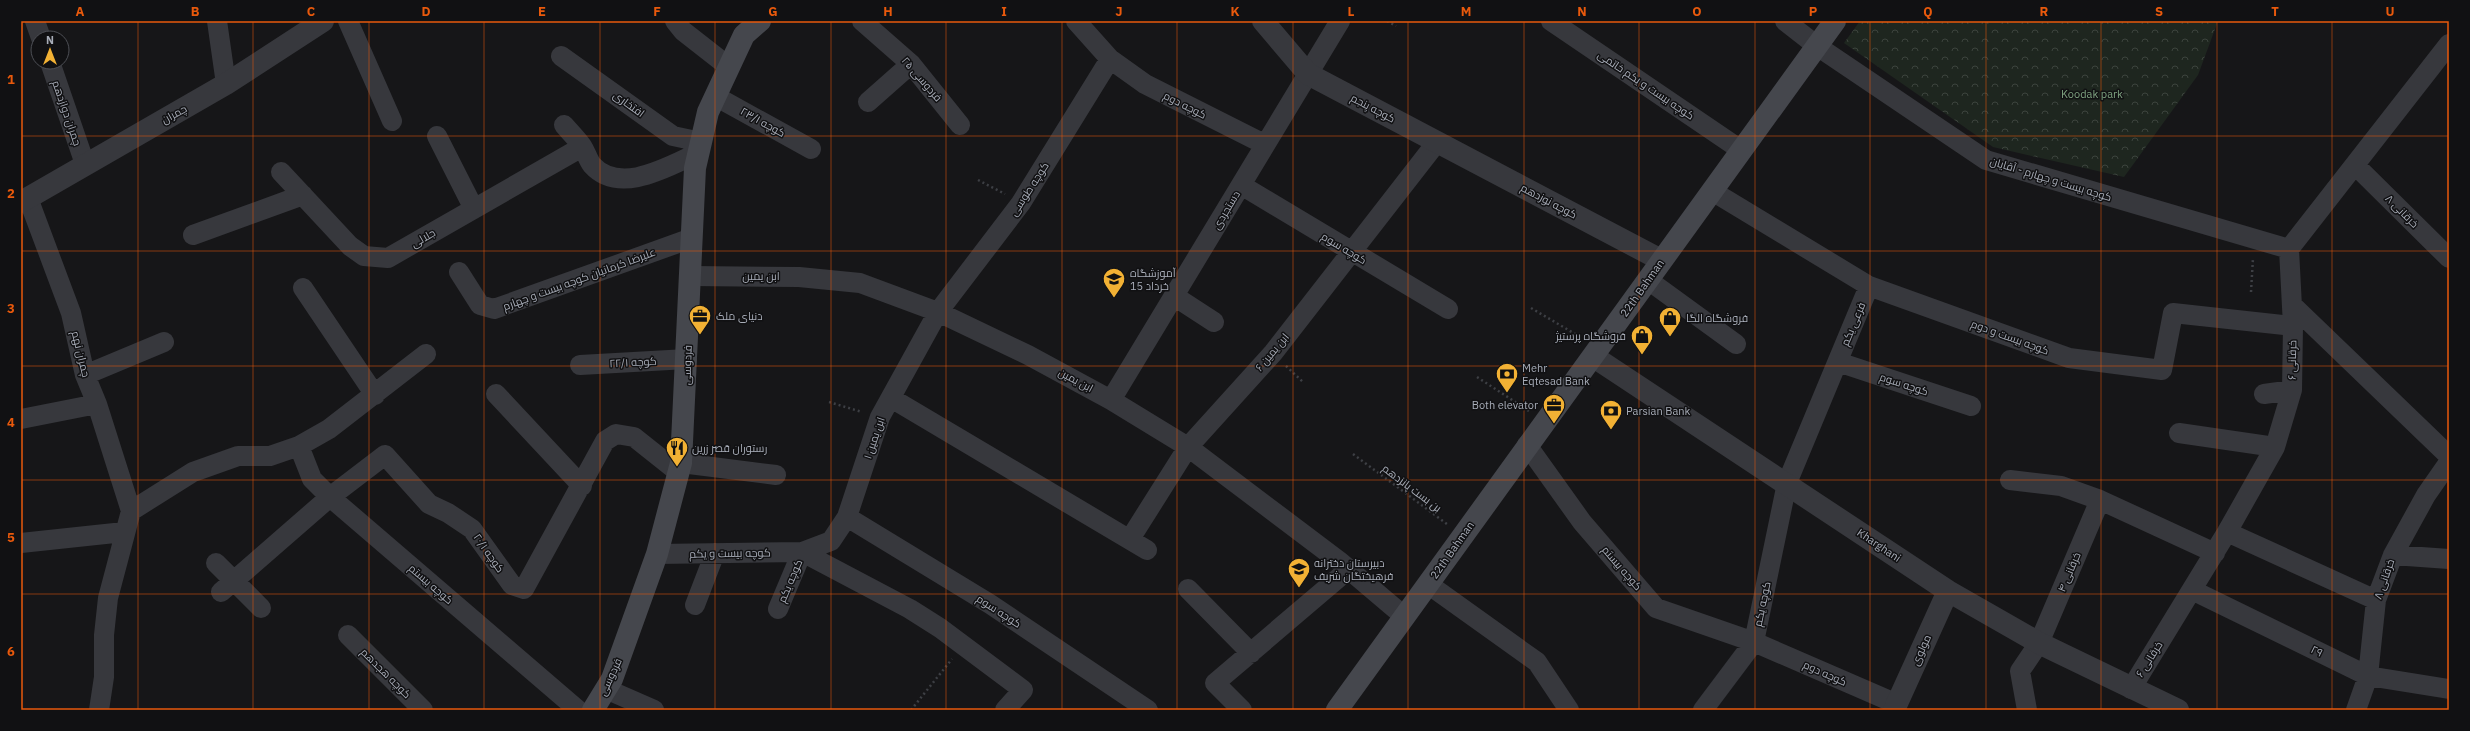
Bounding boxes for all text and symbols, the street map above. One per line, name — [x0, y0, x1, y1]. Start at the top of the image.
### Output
text: A — [76, 3, 85, 20]
text: B — [191, 3, 200, 20]
text: C — [307, 3, 316, 20]
text: D — [421, 3, 431, 20]
text: E — [538, 3, 546, 20]
text: F — [653, 3, 661, 20]
text: G — [768, 3, 778, 20]
text: H — [883, 3, 893, 20]
text: I — [1001, 3, 1007, 20]
text: J — [1115, 3, 1123, 20]
text: K — [1230, 3, 1240, 20]
text: L — [1348, 3, 1355, 20]
text: M — [1461, 3, 1471, 20]
text: N — [1577, 3, 1587, 20]
text: O — [1692, 3, 1702, 20]
text: P — [1809, 3, 1818, 20]
text: Q — [1923, 3, 1933, 20]
text: R — [2040, 3, 2049, 20]
text: S — [2155, 3, 2163, 20]
text: T — [2271, 3, 2279, 20]
text: U — [2385, 3, 2395, 20]
north arrow — [30, 30, 70, 70]
text: N — [46, 33, 54, 47]
street label: کوچه بیست و یکم خاتمی — [1594, 47, 1697, 123]
street label: فردوسی ۲۵ — [899, 54, 945, 104]
text: 1 — [7, 71, 15, 88]
street label: چمران دوازدهم — [48, 78, 85, 148]
park label: Koodak park — [2061, 87, 2123, 101]
street label: افتخاری — [611, 88, 647, 120]
street label: کوچه دوم — [1161, 88, 1209, 123]
street label: کوچه پنجم — [1348, 90, 1398, 126]
street label: چمران — [159, 101, 189, 127]
street label: کوچه ۲۳/۱ — [738, 104, 788, 140]
street label: کوچه بیست و چهارم - آقایان — [1988, 154, 2114, 205]
street label: کوچه طوسی — [1006, 159, 1052, 219]
street label: کوچه نوزدهم — [1518, 180, 1580, 223]
text: 2 — [7, 185, 15, 202]
street label: دستجردی — [1209, 188, 1243, 232]
street label: خرقانی ۸ — [2382, 191, 2422, 231]
street label: جلالی — [408, 225, 438, 251]
street label: کوچه سوم — [1318, 229, 1369, 268]
street label: علیرضا کرمانیان کوچه بیست و چهارم — [501, 245, 658, 314]
street label: 22th Bahman — [1617, 257, 1667, 319]
school or university icon: آموزشگاه 15 خرداد — [1101, 266, 1127, 299]
place label: آموزشگاه 15 خرداد — [1130, 266, 1176, 293]
street label: ابن یمین — [742, 269, 780, 283]
text: 3 — [7, 300, 15, 317]
street label: فرعی یکم — [1838, 300, 1869, 348]
office icon: دنیای ملک — [687, 303, 713, 336]
shop icon: فروشگاه الگا — [1657, 305, 1683, 338]
place label: دنیای ملک — [716, 309, 763, 323]
place label: فروشگاه الگا — [1686, 311, 1748, 325]
street label: کوچه بیست و دوم — [1969, 316, 2051, 359]
shop icon: فروشگاه پرستيژ — [1629, 323, 1655, 356]
street label: چمران نهم — [68, 329, 93, 379]
place label: فروشگاه پرستيژ — [1555, 329, 1626, 343]
street label: ابن یمین ۶ — [1252, 330, 1292, 374]
street label: خرقانی ۶ — [2285, 340, 2299, 380]
street label: فردوسی — [679, 345, 695, 385]
street label: کوچه ۲۲/۱ — [609, 354, 657, 370]
bank icon: Mehr Eqtesad Bank — [1494, 361, 1520, 394]
place label: Mehr Eqtesad Bank — [1522, 361, 1590, 388]
street label: ابن یمین — [1056, 365, 1096, 395]
street label: کوچه سوم — [1877, 370, 1930, 399]
office icon: Both elevator — [1541, 392, 1567, 425]
place label: Both elevator — [1472, 398, 1538, 412]
bank icon: Parsian Bank — [1598, 398, 1624, 431]
place label: Parsian Bank — [1626, 404, 1691, 418]
text: 4 — [7, 414, 15, 431]
street label: ابن یمین ۱ — [860, 415, 888, 461]
restaurant icon: رستوران قصر زرین — [664, 435, 690, 468]
place label: رستوران قصر زرین — [692, 441, 767, 455]
street label: بن بست پانزدهم — [1379, 461, 1445, 516]
street label: 22th Bahman — [1427, 519, 1477, 581]
street label: Kharghani — [1854, 525, 1904, 565]
text: 5 — [7, 529, 15, 546]
street label: کوچه ۲۰/۱ — [471, 531, 508, 575]
street label: کوچه بیستم — [1598, 543, 1645, 594]
street label: کوچه بیست و یکم — [689, 545, 771, 562]
street label: خرقانی ۴ — [2054, 550, 2084, 594]
school or university icon: دبیرستان دخترانه فرهیختگان شریف — [1286, 556, 1312, 589]
place label: دبیرستان دخترانه فرهیختگان شریف — [1314, 556, 1394, 583]
street label: کوچه یکم — [775, 557, 806, 605]
street label: خرقانی ۸ — [2371, 557, 2397, 601]
street label: کوچه بیستم — [405, 561, 456, 608]
street label: کوچه یکم — [1750, 580, 1775, 628]
street label: کوچه سوم — [973, 591, 1024, 632]
street label: مولوی — [1908, 632, 1934, 668]
street label: خرقانی ۶ — [2133, 638, 2165, 680]
street label: ۲۹ — [2309, 642, 2325, 660]
text: 6 — [7, 643, 15, 660]
street label: کوچه هجدهم — [357, 645, 414, 702]
street label: فردوسی — [595, 656, 625, 698]
street label: کوچه دوم — [1801, 657, 1849, 690]

